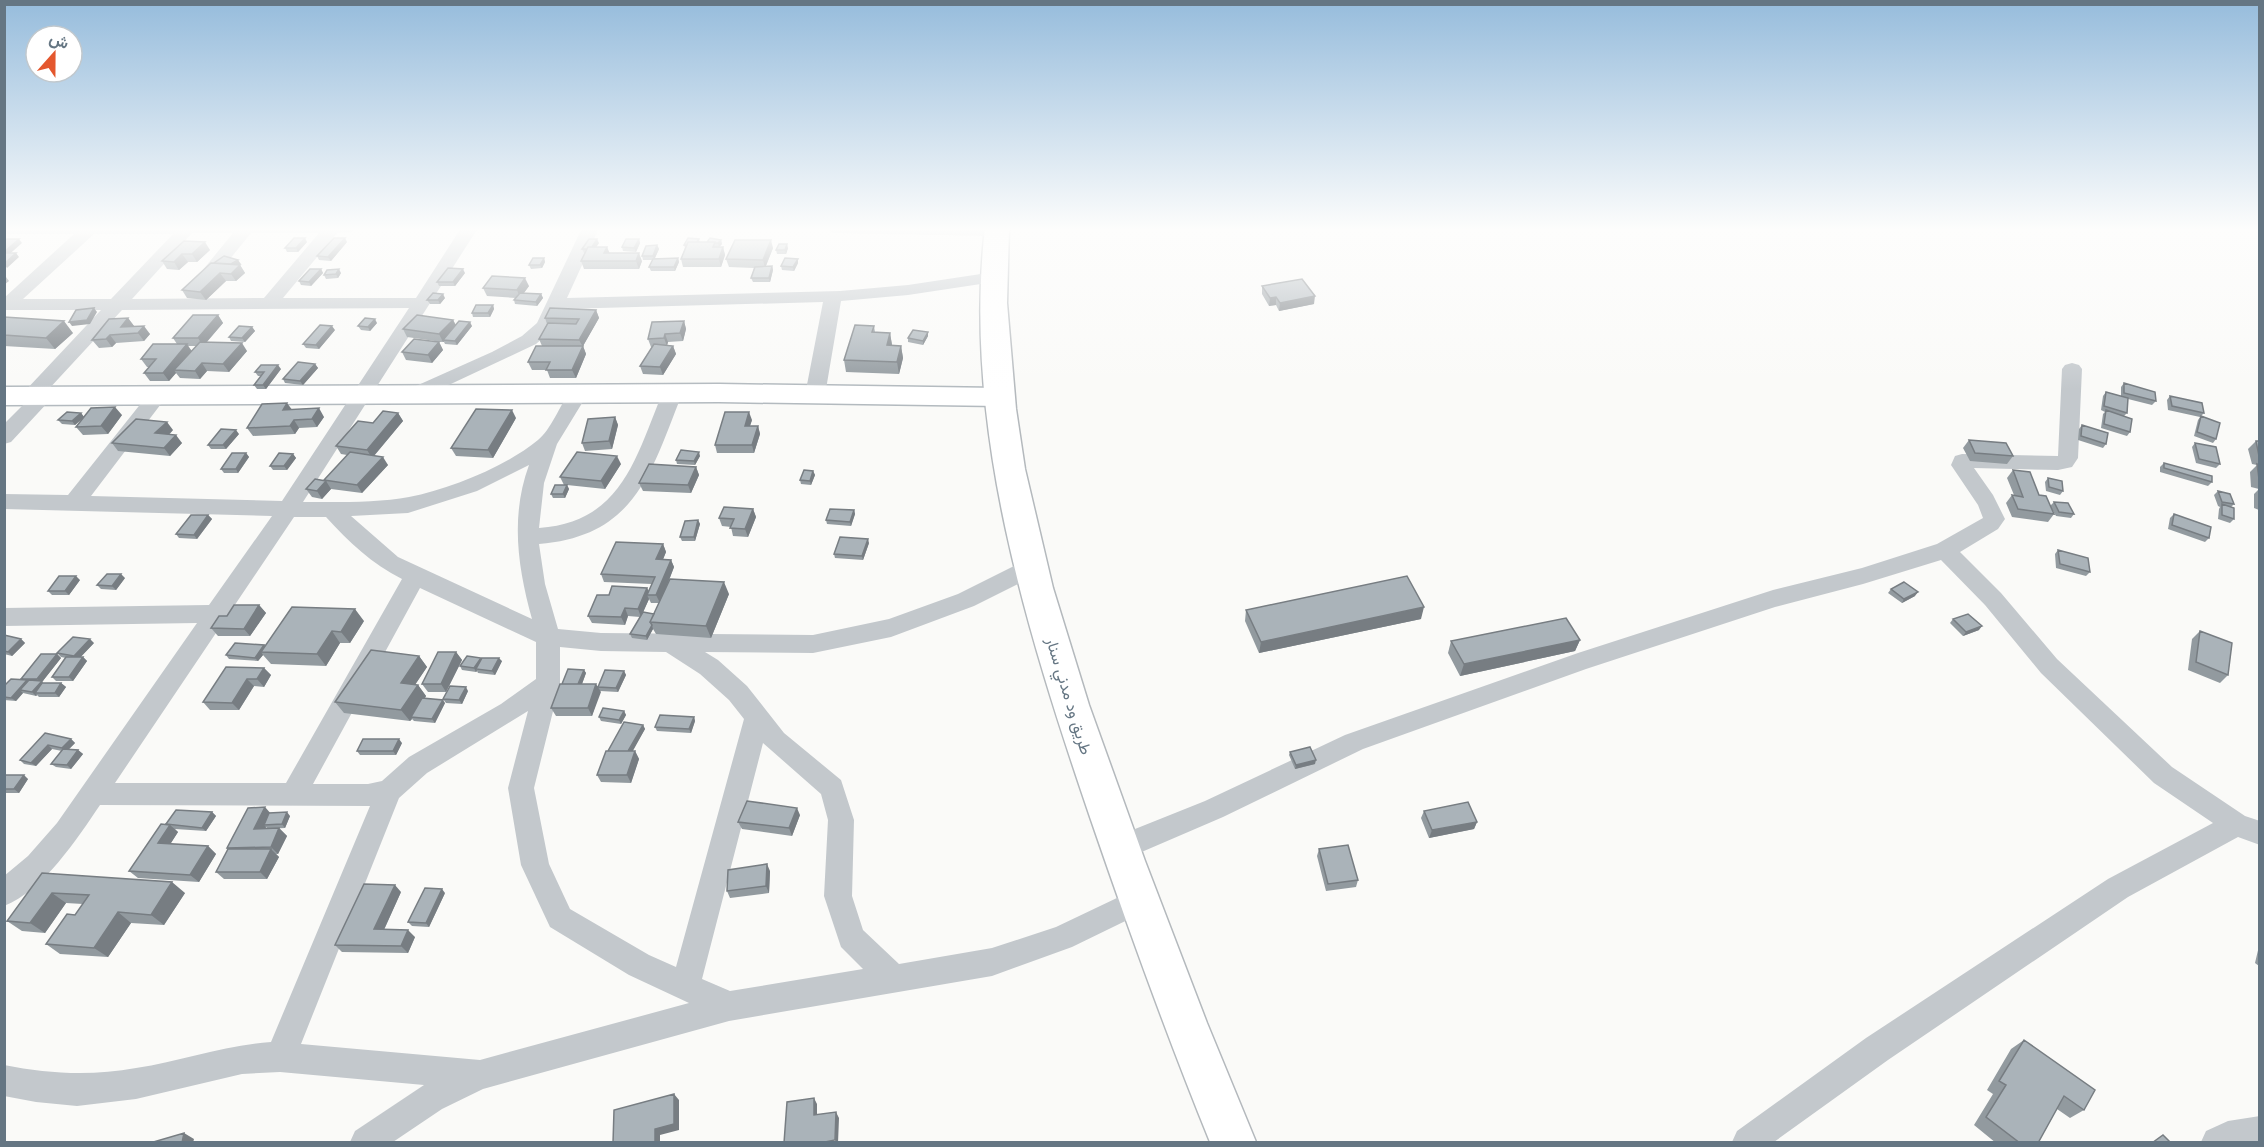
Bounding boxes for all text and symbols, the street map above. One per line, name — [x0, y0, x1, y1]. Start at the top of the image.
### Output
north arrow — [24, 24, 84, 84]
text: ش — [47, 29, 71, 53]
street label: طريق ود مدني سنار — [1038, 634, 1095, 758]

